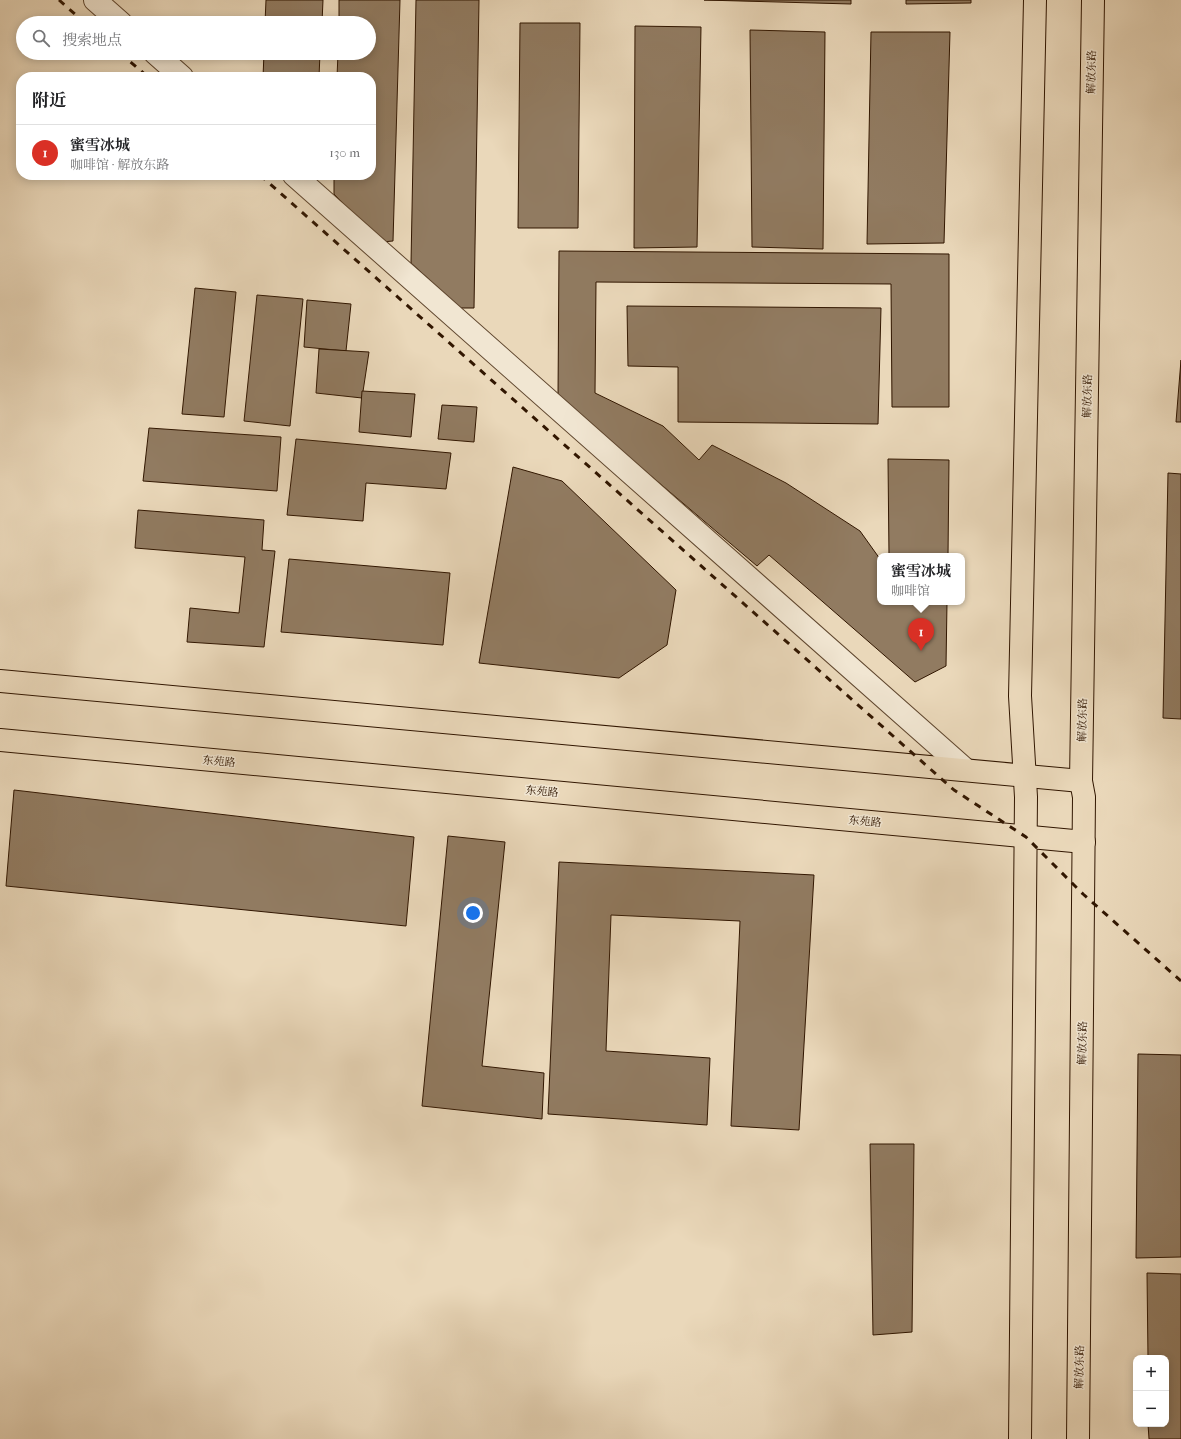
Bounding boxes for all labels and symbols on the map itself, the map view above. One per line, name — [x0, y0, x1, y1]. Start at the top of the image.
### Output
street label: 解放东路 — [1085, 50, 1098, 94]
street label: 解放东路 — [1081, 374, 1094, 418]
pin: 1 — [908, 618, 934, 651]
street label: 解放东路 — [1076, 698, 1089, 742]
street label: 东苑路 — [202, 754, 236, 769]
street label: 东苑路 — [525, 784, 559, 799]
street label: 东苑路 — [848, 814, 882, 829]
your location — [463, 903, 483, 923]
street label: 解放东路 — [1076, 1021, 1089, 1065]
street label: 解放东路 — [1073, 1345, 1086, 1389]

